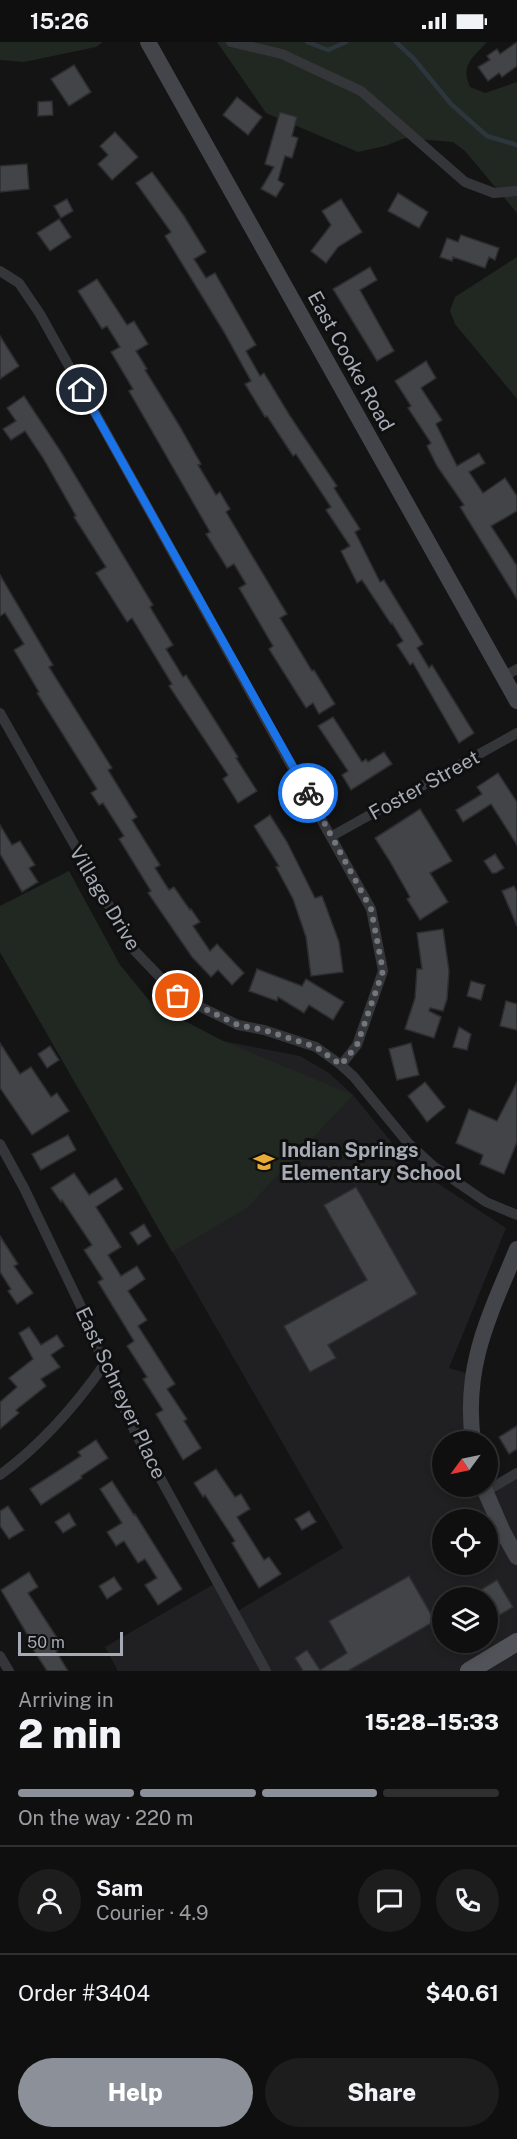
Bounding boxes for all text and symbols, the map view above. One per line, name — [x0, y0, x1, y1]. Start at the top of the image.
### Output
text: 15:26 — [30, 8, 89, 34]
street label: East Cooke Road — [303, 287, 399, 435]
pin — [56, 364, 107, 415]
icon: home — [65, 373, 98, 406]
street label: Foster Street — [365, 745, 483, 825]
courier — [278, 763, 338, 823]
icon: bike — [292, 777, 325, 810]
street label: Village Drive — [64, 842, 146, 954]
pin — [152, 970, 203, 1021]
icon: bag — [161, 979, 194, 1012]
place label: Indian Springs Elementary School — [281, 1138, 462, 1185]
school or university icon: Indian Springs Elementary School — [252, 1150, 276, 1174]
street label: East Schreyer Place — [71, 1303, 171, 1483]
north arrow — [432, 1431, 498, 1497]
map controls — [432, 1431, 498, 1653]
button: locate — [432, 1509, 498, 1575]
button: layers — [432, 1587, 498, 1653]
scale bar — [18, 1629, 123, 1656]
text: 50 m — [27, 1633, 65, 1652]
text: Arriving in — [18, 1688, 113, 1712]
text: 15:28–15:33 — [365, 1709, 499, 1735]
text: 2 min — [18, 1711, 122, 1757]
text: On the way · 220 m — [18, 1806, 193, 1830]
button: person — [18, 1869, 81, 1932]
button: chat — [358, 1869, 421, 1932]
button: phone — [436, 1869, 499, 1932]
text: Sam — [96, 1875, 143, 1901]
text: Courier · 4.9 — [96, 1901, 208, 1925]
text: Order #3404 — [18, 1980, 150, 2006]
text: $40.61 — [426, 1980, 499, 2006]
button: Help — [18, 2058, 253, 2127]
button: Share — [265, 2058, 499, 2127]

